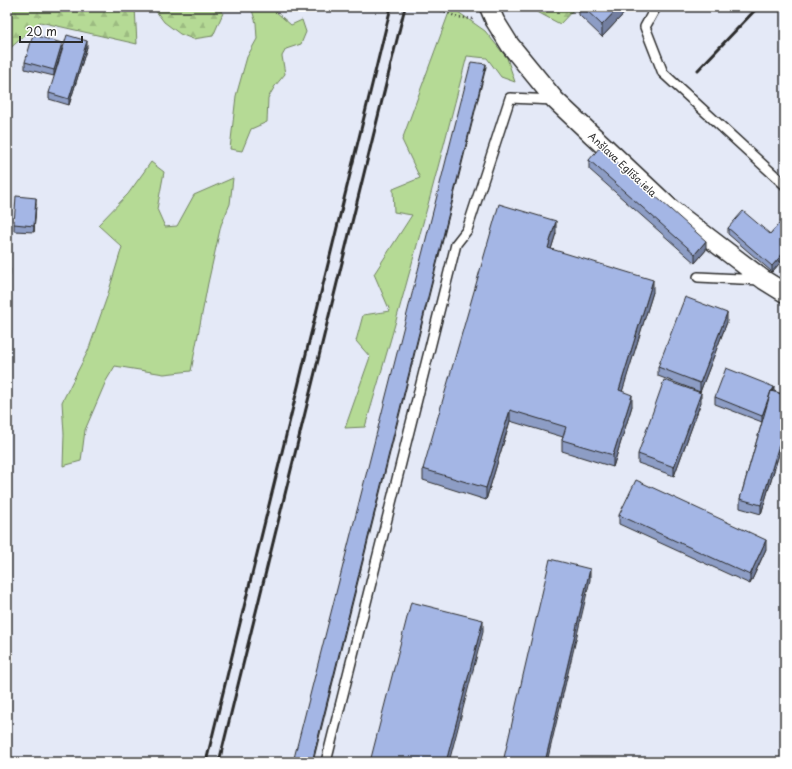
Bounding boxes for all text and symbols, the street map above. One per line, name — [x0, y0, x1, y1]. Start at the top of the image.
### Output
scale bar — [20, 18, 82, 44]
text: 20 m — [26, 22, 57, 40]
street label: Anšlava Eglīša iela — [585, 128, 661, 200]

